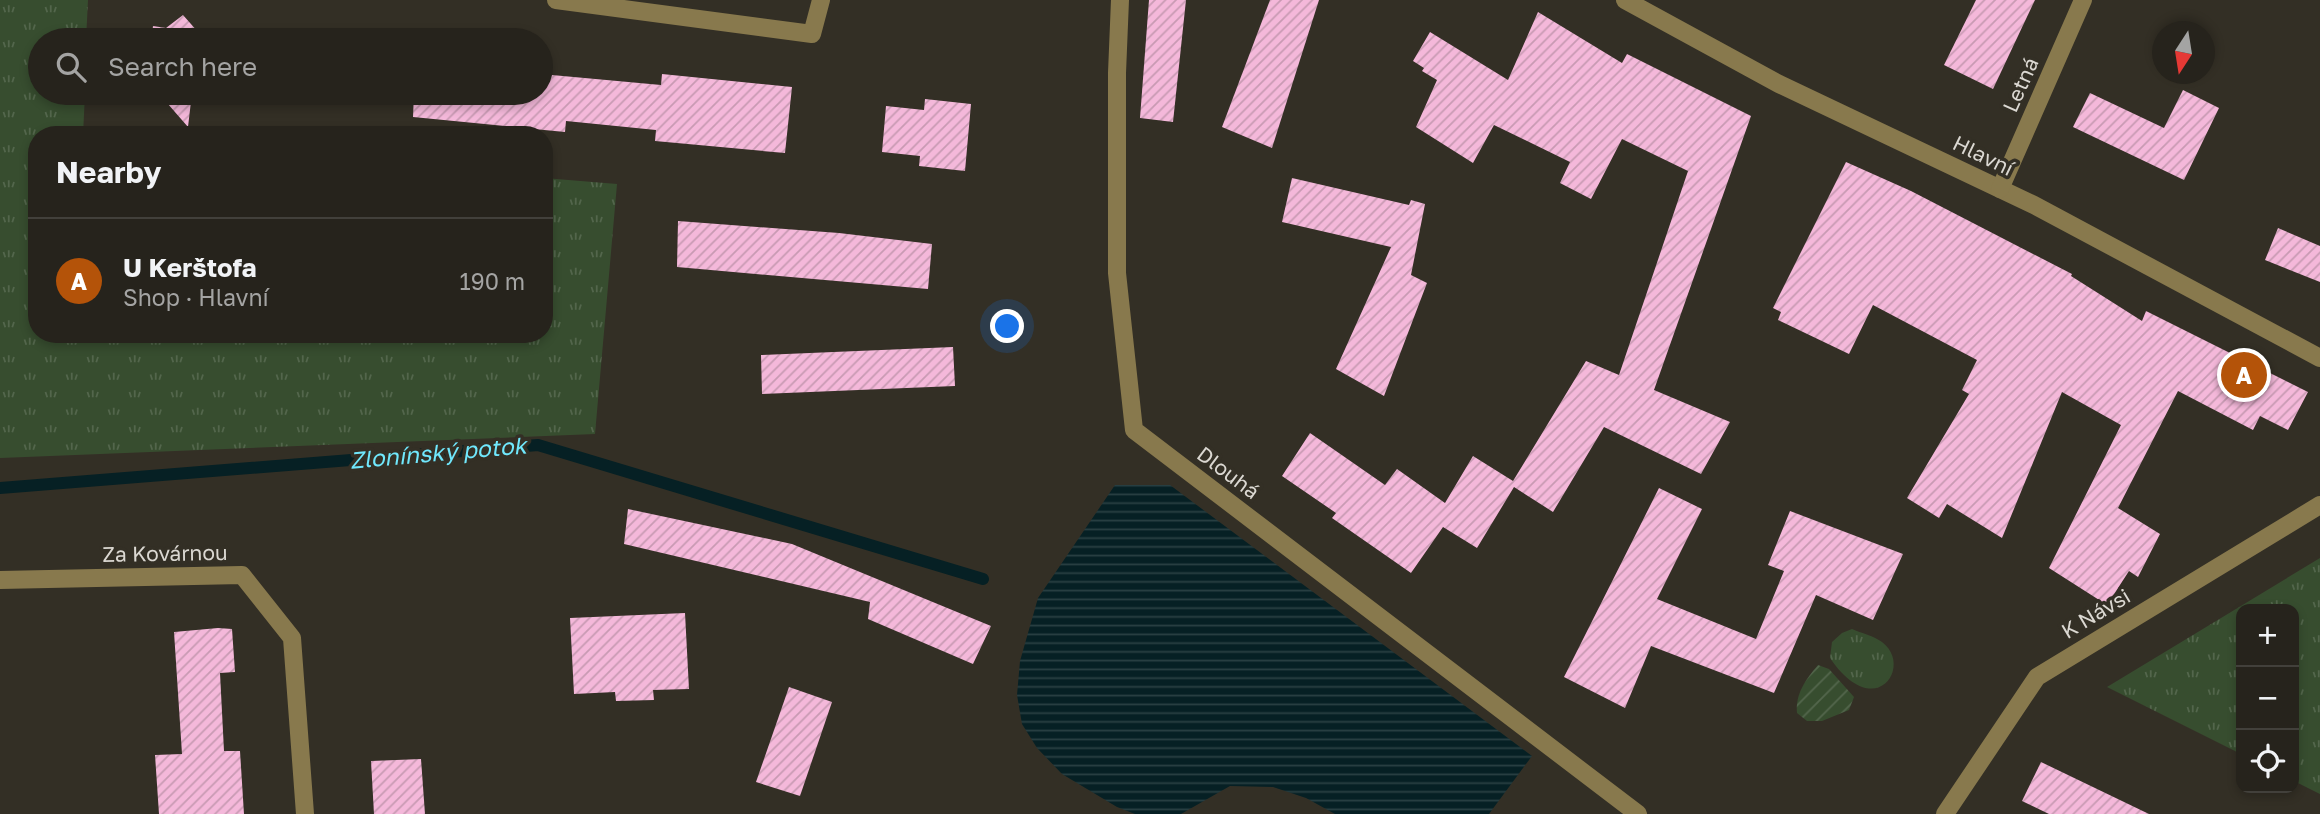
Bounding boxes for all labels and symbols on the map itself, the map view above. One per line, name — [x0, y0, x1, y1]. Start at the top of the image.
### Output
north arrow — [2152, 21, 2215, 84]
street label: Letná — [1997, 53, 2044, 116]
street label: Hlavní — [1949, 129, 2019, 182]
your location — [990, 309, 1024, 343]
pin: A — [2221, 349, 2267, 401]
water label: Zlonínský potok — [348, 430, 529, 474]
street label: Dlouhá — [1192, 440, 1265, 504]
street label: Za Kovárnou — [102, 539, 228, 567]
street label: K Návsi — [2056, 583, 2135, 644]

